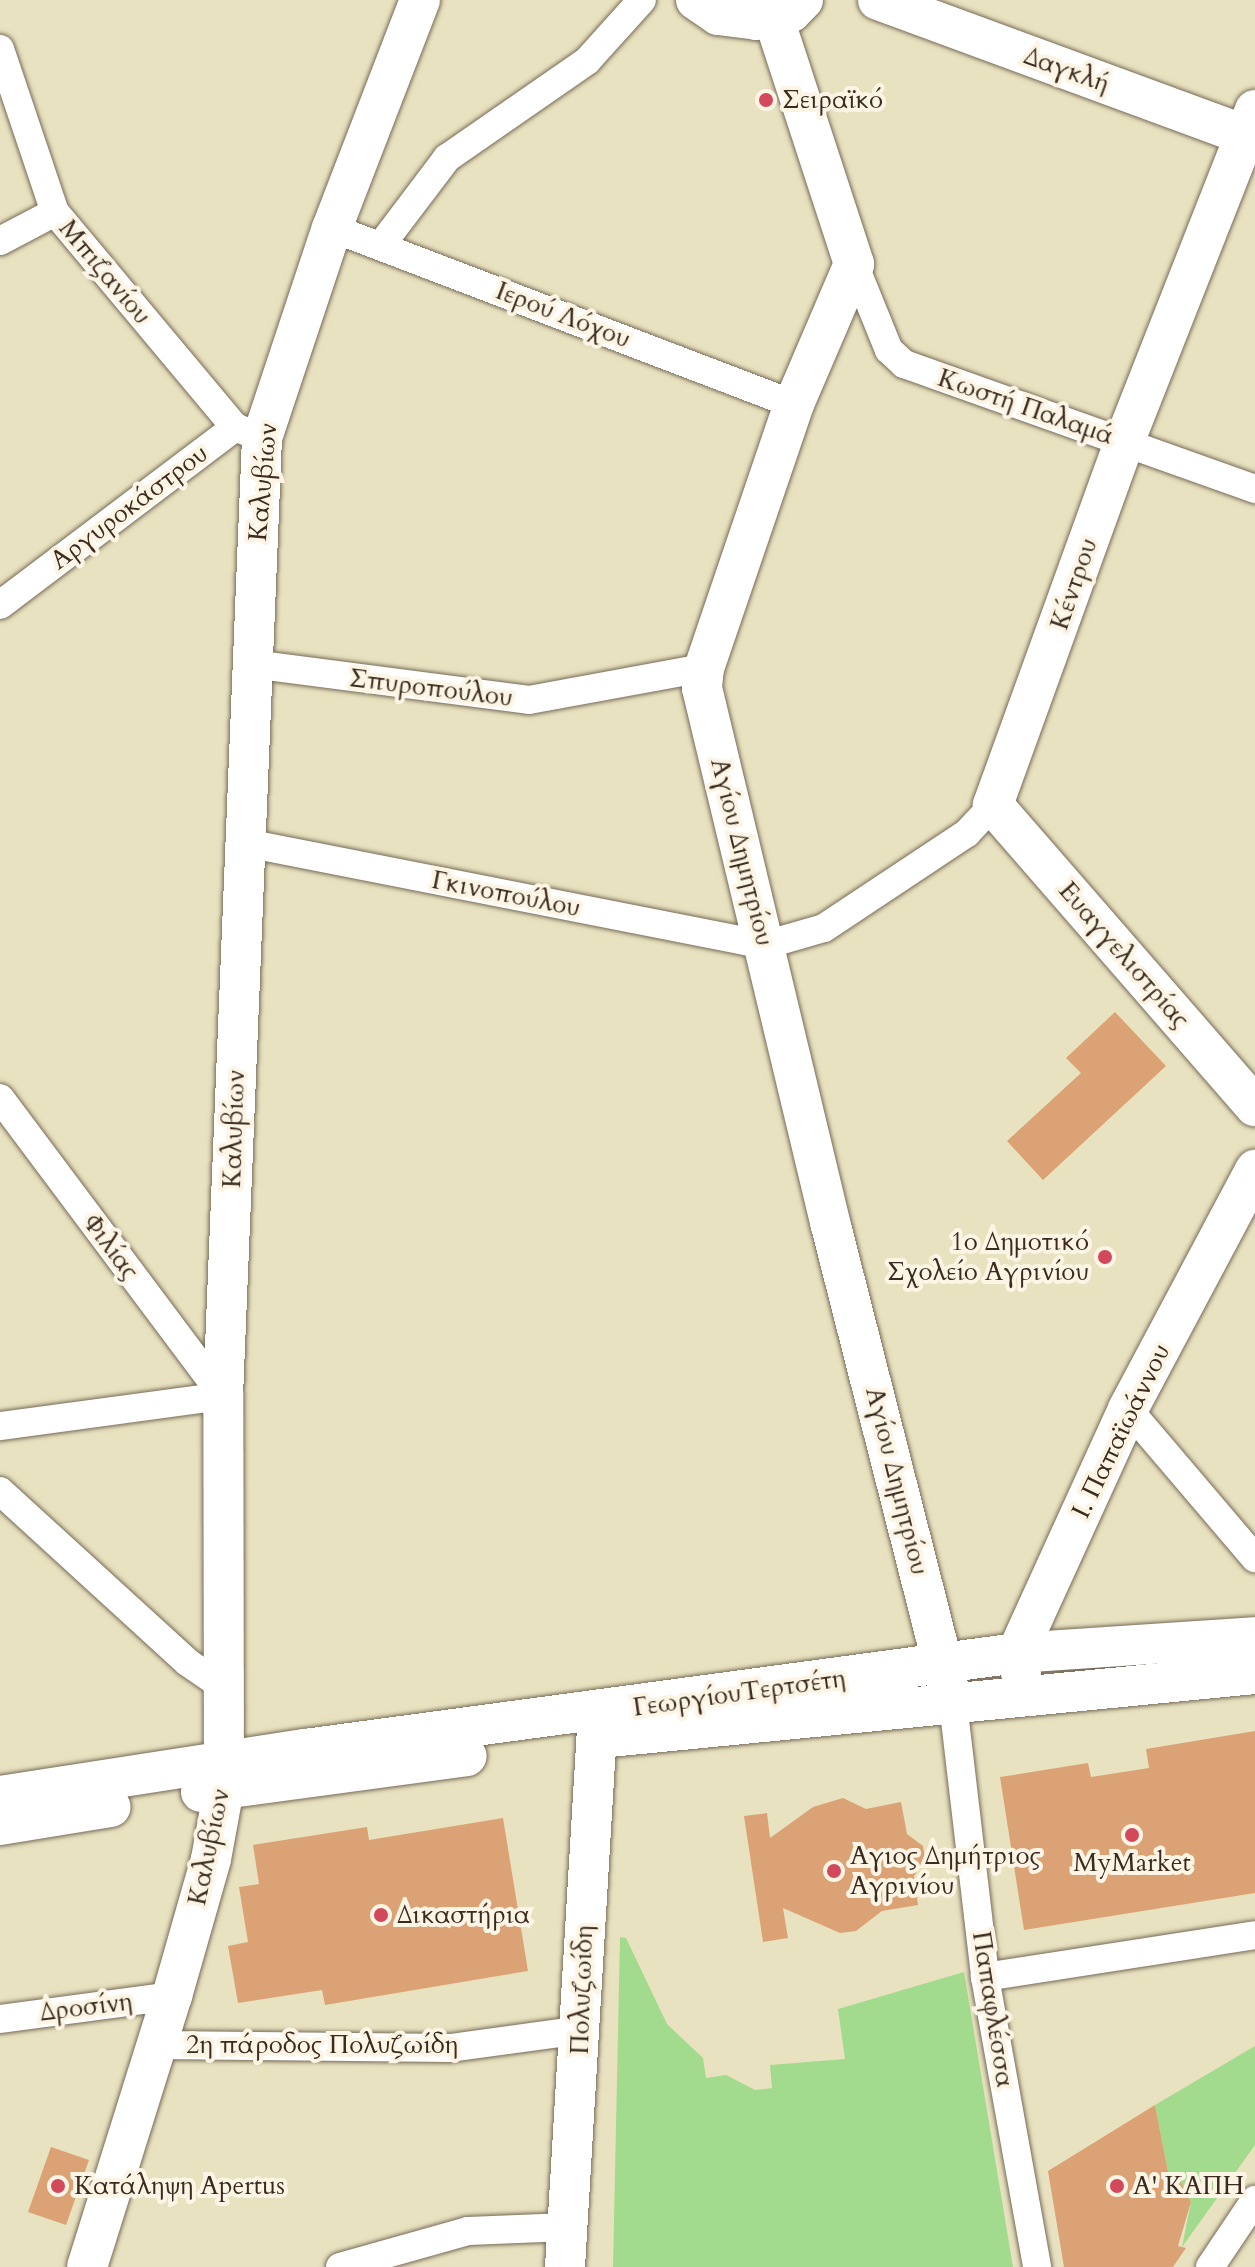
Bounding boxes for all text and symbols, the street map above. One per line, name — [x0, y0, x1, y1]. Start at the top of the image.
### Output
street label: Δαγκλή — [1020, 40, 1114, 100]
place label: Σειραϊκό — [782, 84, 883, 116]
marker: Σειραϊκό — [757, 91, 775, 109]
street label: Μπιζανίου — [52, 213, 158, 331]
street label: Ιερού Λόχου — [491, 275, 635, 355]
street label: Κωστή Παλαμά — [934, 362, 1118, 452]
street label: Καλυβίων — [242, 422, 284, 542]
street label: Αργυροκάστρου — [44, 438, 214, 576]
street label: Κέντρου — [1044, 534, 1104, 634]
street label: Σπυροπούλου — [348, 663, 514, 713]
street label: Αγίου Δημητρίου — [704, 755, 780, 949]
street label: Γκινοπούλου — [429, 864, 583, 924]
street label: Ευαγγελιστρίας — [1052, 875, 1196, 1035]
street label: Καλυβίων — [216, 1069, 252, 1189]
street label: Φιλίας — [76, 1208, 146, 1286]
place label: 1ο Δημοτικό Σχολείο Αγρινίου — [887, 1226, 1089, 1288]
marker: 1ο Δημοτικό Σχολείο Αγρινίου — [1096, 1248, 1114, 1266]
street label: Ι. Παπαϊωάννου — [1065, 1339, 1177, 1523]
street label: Αγίου Δημητρίου — [859, 1384, 935, 1578]
street label: ΓεωργίουΤερτσέτη — [631, 1663, 847, 1723]
street label: Καλυβίων — [181, 1786, 237, 1908]
marker: MyMarket — [1123, 1826, 1141, 1844]
place label: Αγιος Δημήτριος Αγρινίου — [850, 1840, 1041, 1902]
place label: MyMarket — [1073, 1847, 1191, 1879]
marker: Αγιος Δημήτριος Αγρινίου — [825, 1862, 843, 1880]
place label: Δικαστήρια — [397, 1899, 530, 1931]
marker: Δικαστήρια — [372, 1906, 390, 1924]
street label: Πολυζωίδη — [564, 1925, 600, 2055]
street label: Παπαφλέσσα — [965, 1929, 1021, 2089]
street label: Δροσίνη — [38, 1986, 134, 2028]
street label: 2η πάροδος Πολυζωίδη — [186, 2029, 458, 2061]
place label: Κατάληψη Apertus — [74, 2170, 285, 2202]
place label: Α' ΚΑΠΗ — [1133, 2170, 1244, 2202]
marker: Κατάληψη Apertus — [49, 2177, 67, 2195]
marker: Α' ΚΑΠΗ — [1108, 2177, 1126, 2195]

